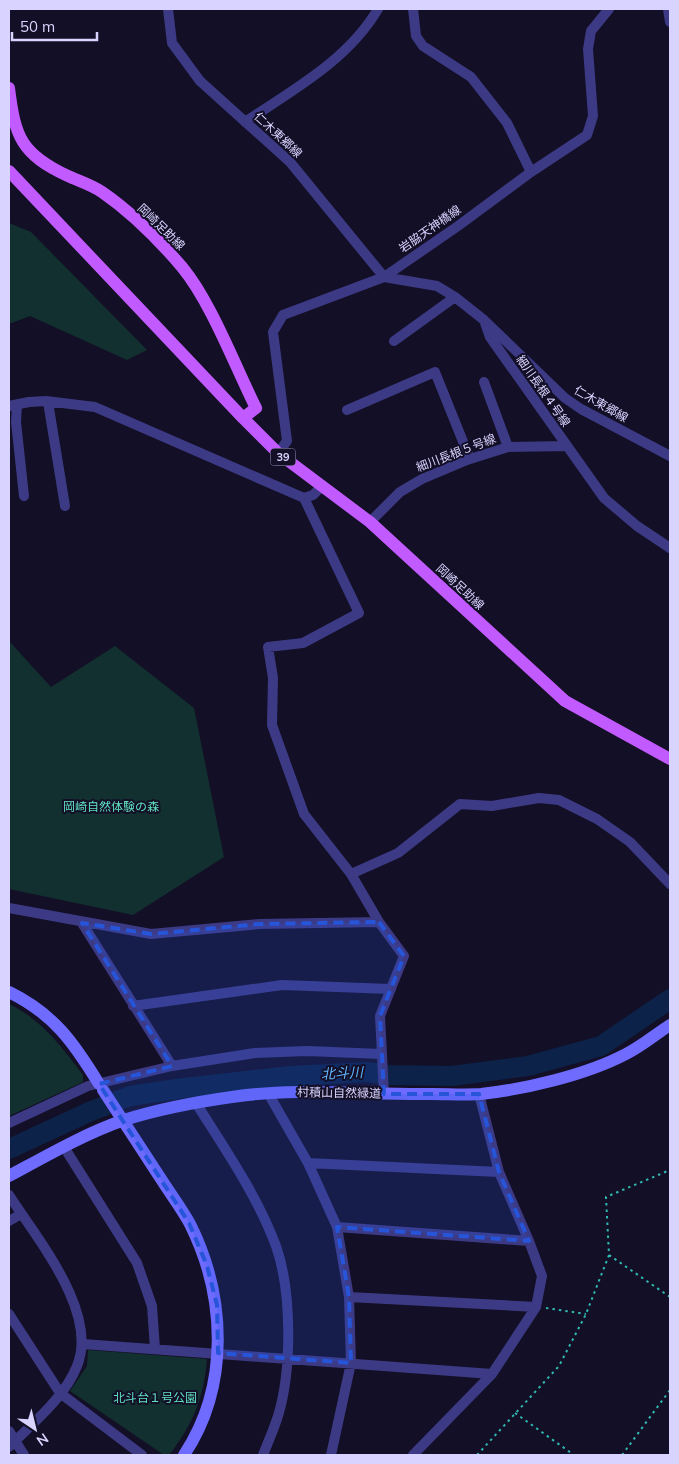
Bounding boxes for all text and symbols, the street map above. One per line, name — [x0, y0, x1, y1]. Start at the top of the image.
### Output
scale bar — [12, 10, 98, 42]
text: 50 m — [20, 17, 55, 36]
street label: 仁木東郷線 — [251, 109, 305, 161]
street label: 岡崎足助線 — [135, 200, 188, 253]
street label: 岩脇天神橋線 — [396, 202, 464, 255]
street label: 細川長根４号線 — [513, 352, 574, 429]
street label: 仁木東郷線 — [572, 382, 631, 425]
street label: 細川長根５号線 — [414, 430, 498, 475]
road number: 39 — [270, 448, 296, 466]
street label: 岡崎足助線 — [433, 561, 487, 613]
park label: 岡崎自然体験の森 — [63, 799, 159, 814]
water label: 北斗川 — [321, 1063, 365, 1083]
street label: 村積山自然緑道 — [297, 1084, 381, 1101]
park label: 北斗台１号公園 — [113, 1390, 197, 1405]
north arrow — [10, 1404, 60, 1454]
text: N — [33, 1429, 52, 1450]

